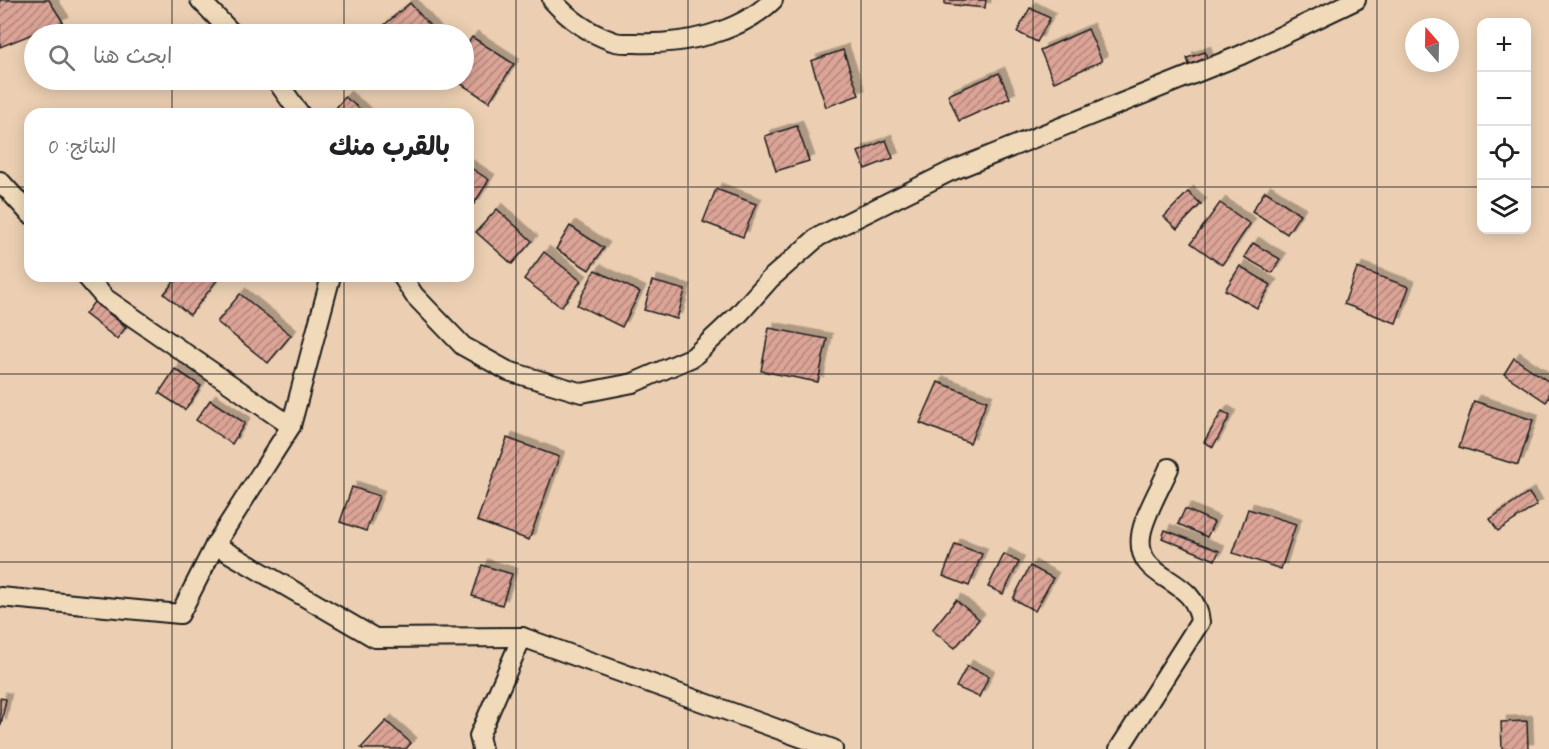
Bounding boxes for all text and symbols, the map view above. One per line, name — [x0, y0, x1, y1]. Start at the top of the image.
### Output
north arrow — [1405, 18, 1459, 72]
map controls — [1477, 18, 1531, 234]
button: + — [1477, 18, 1531, 72]
search box — [24, 24, 474, 90]
icon: search — [45, 41, 78, 74]
text: ابحث هنا — [93, 43, 173, 71]
button: − — [1477, 72, 1531, 126]
button: locate — [1477, 126, 1531, 180]
text: بالقرب منك — [329, 131, 450, 165]
text: النتائج: 0 — [48, 134, 116, 161]
button: layers — [1477, 180, 1531, 234]

